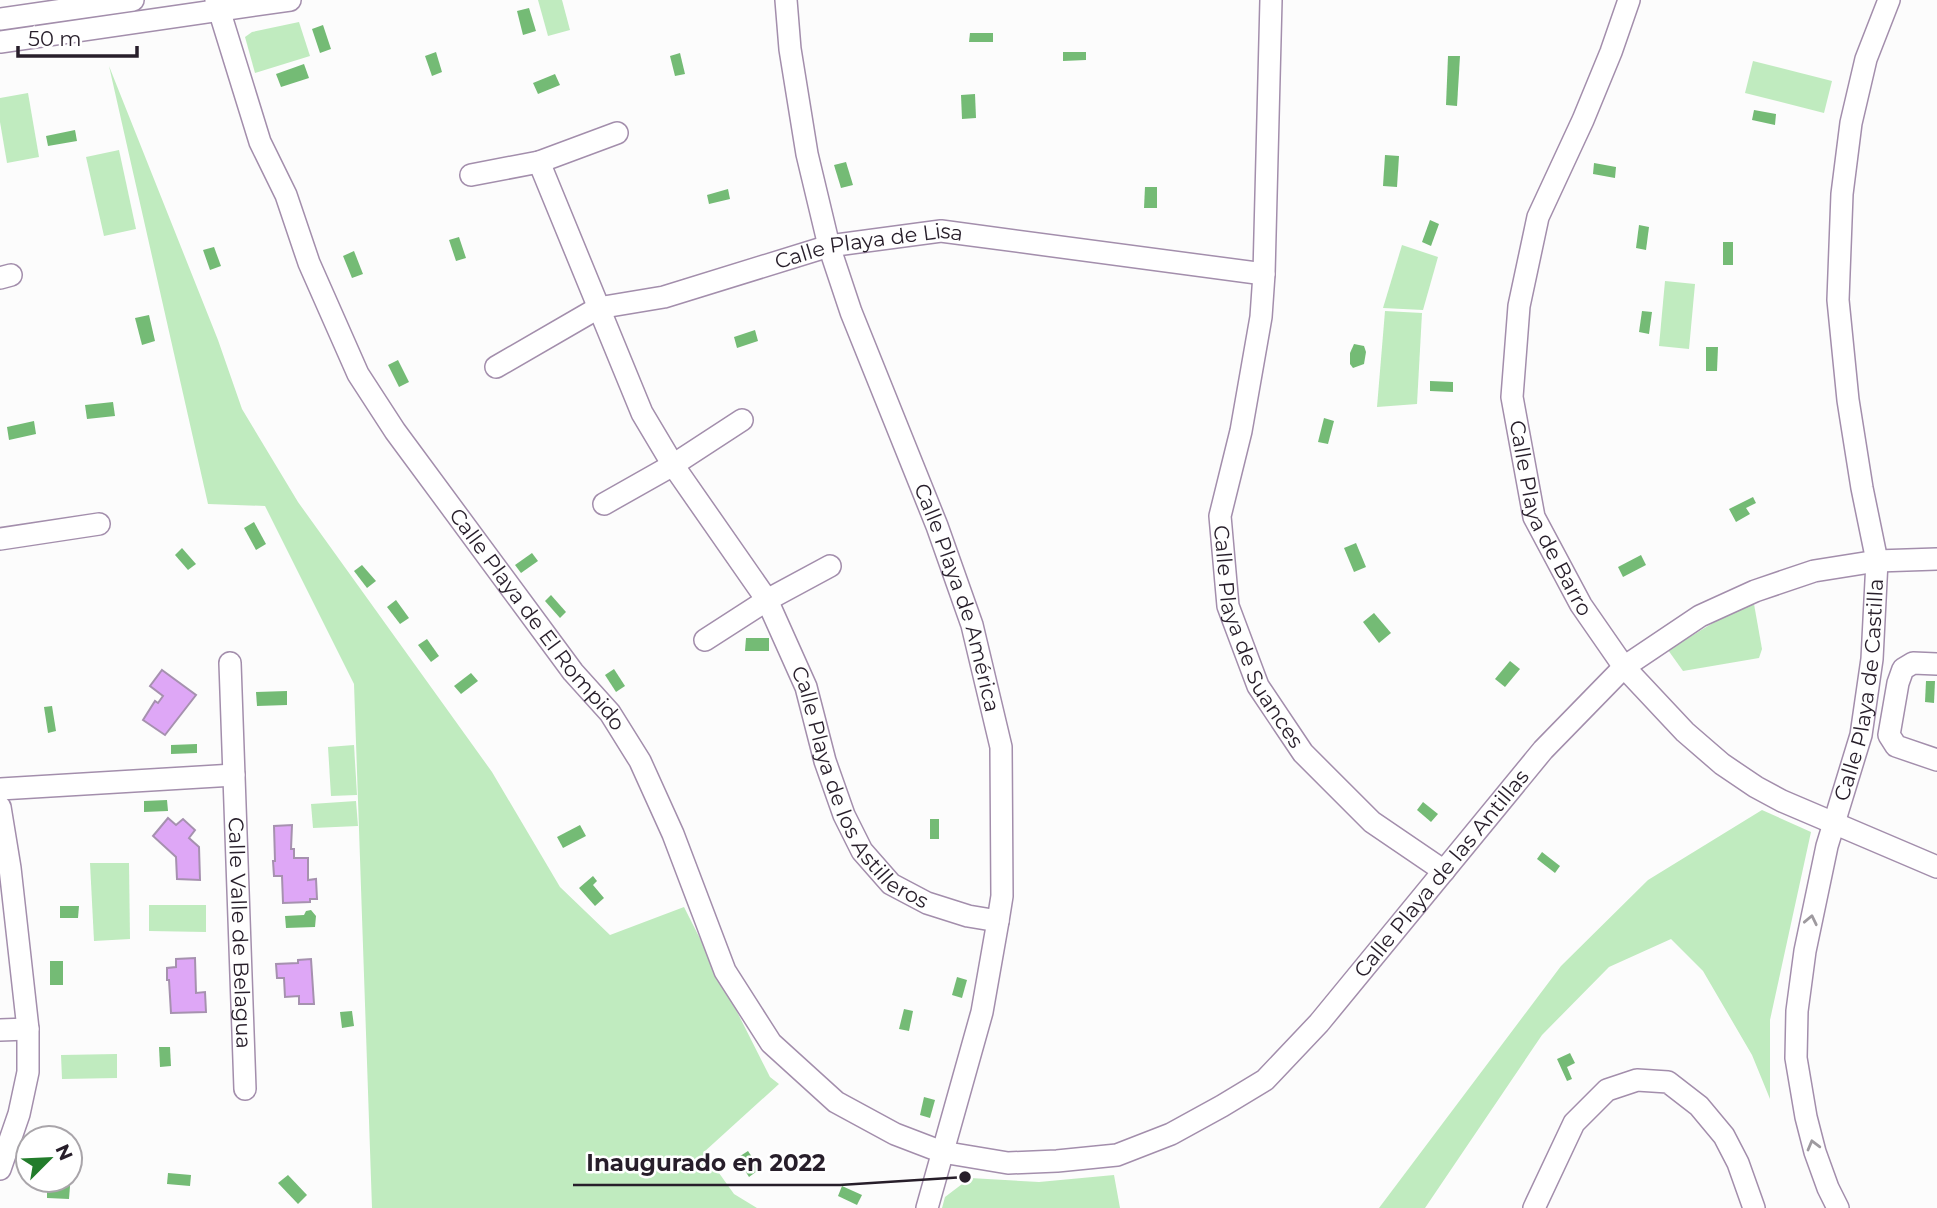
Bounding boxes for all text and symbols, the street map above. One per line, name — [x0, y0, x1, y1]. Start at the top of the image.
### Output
scale bar — [18, 14, 136, 58]
text: 50 m — [28, 26, 82, 51]
street label: Calle Playa de Lisa — [772, 218, 965, 274]
street label: Calle Playa de Barro — [1505, 418, 1598, 621]
street label: Calle Playa de América — [909, 480, 1005, 714]
street label: Calle Playa de El Rompido — [444, 503, 631, 735]
street label: Calle Playa de Suances — [1209, 524, 1309, 753]
street label: Calle Playa de Castilla — [1829, 578, 1888, 804]
street label: Calle Playa de los Astilleros — [786, 662, 933, 914]
street label: Calle Playa de las Antillas — [1349, 764, 1534, 982]
street label: Calle Valle de Belagua — [223, 816, 257, 1049]
one-way arrow — [1803, 914, 1818, 926]
north arrow — [14, 1124, 84, 1194]
one-way arrow — [1807, 1139, 1821, 1151]
text: N — [50, 1141, 78, 1164]
callout: Inaugurado en 2022 — [573, 1141, 840, 1185]
text: Inaugurado en 2022 — [586, 1149, 826, 1177]

